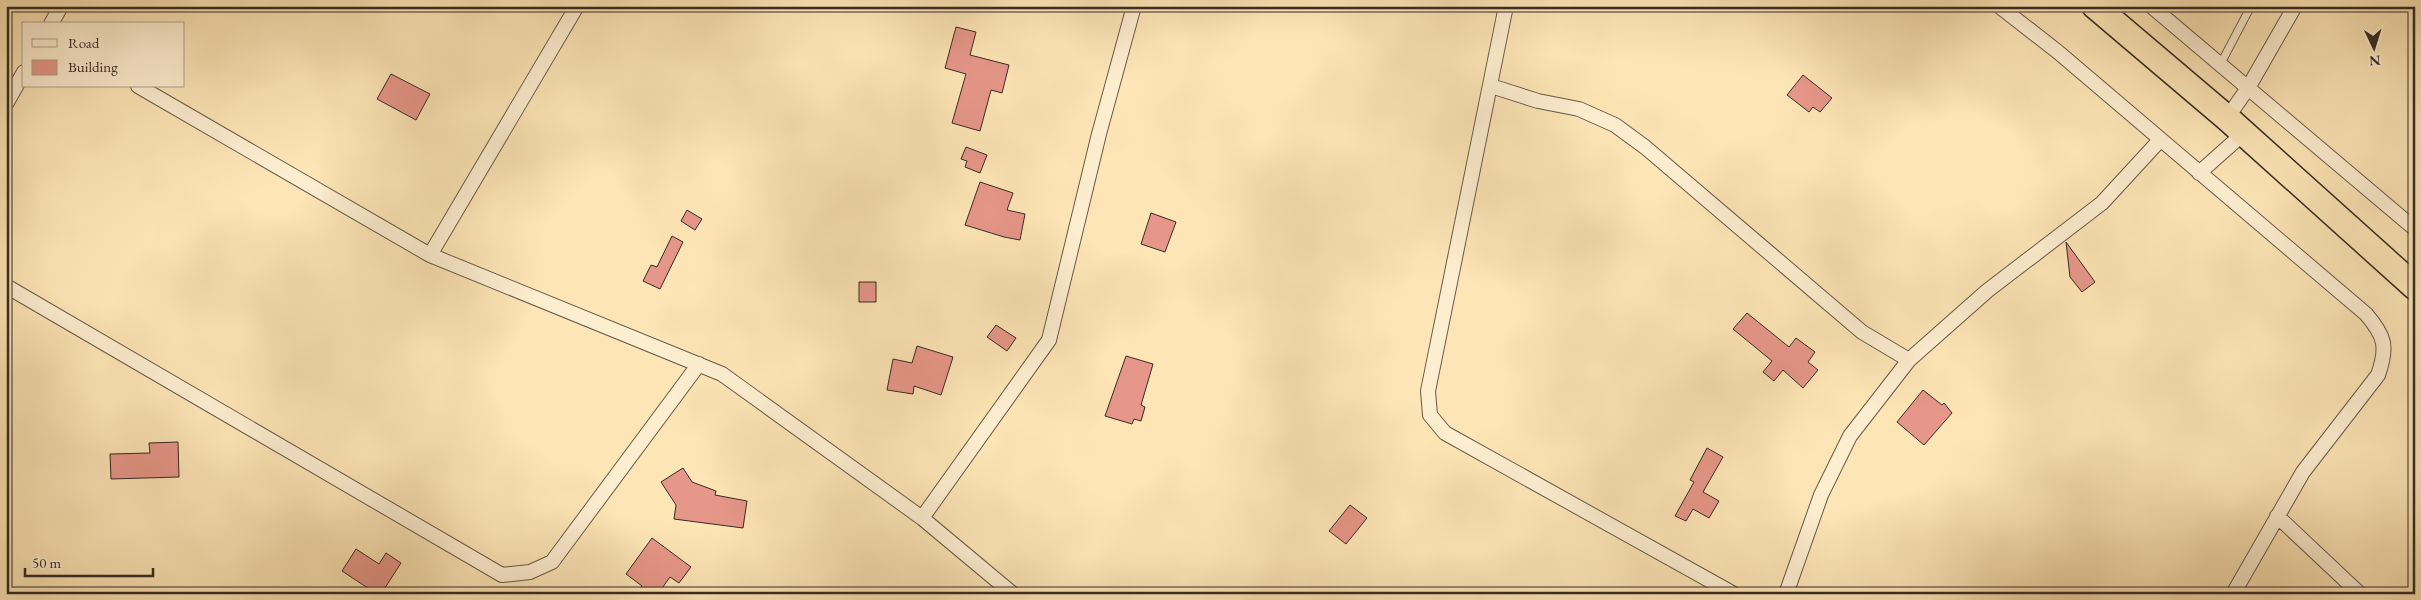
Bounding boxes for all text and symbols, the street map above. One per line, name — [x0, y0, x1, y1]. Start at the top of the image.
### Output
legend — [22, 22, 185, 88]
north arrow — [2348, 22, 2398, 72]
text: Road — [68, 33, 100, 52]
text: N — [2368, 52, 2381, 70]
text: Building — [68, 57, 118, 76]
scale bar — [25, 545, 152, 577]
text: 50 m — [32, 553, 61, 572]

